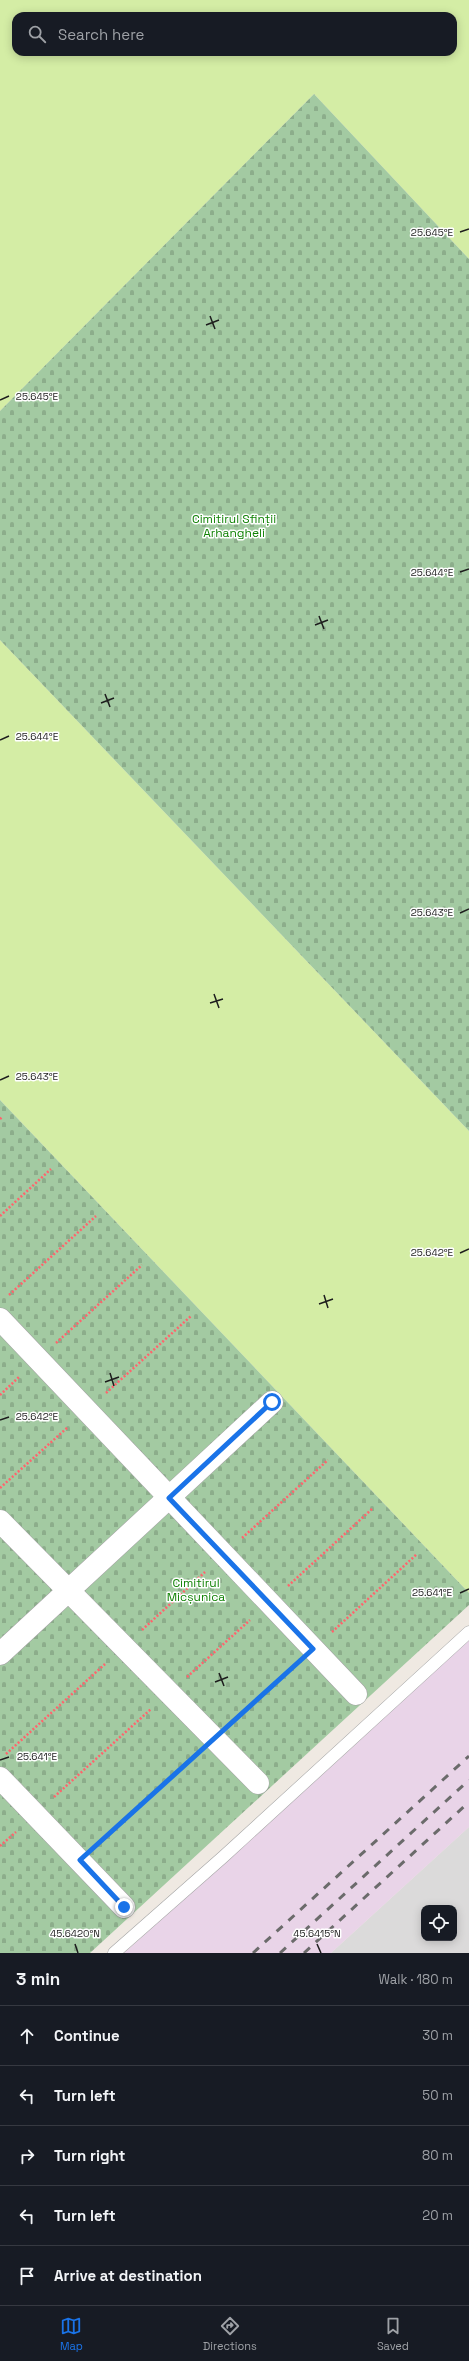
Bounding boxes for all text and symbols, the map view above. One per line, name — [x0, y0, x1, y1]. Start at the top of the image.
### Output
search box — [12, 12, 457, 56]
icon: search — [26, 23, 48, 45]
text: Search here — [58, 25, 144, 44]
text: 25.645°E — [411, 226, 454, 239]
text: 25.645°E — [16, 390, 59, 403]
park label: Cimitirul Sfinții Arhangheli — [192, 511, 276, 541]
text: 25.644°E — [411, 566, 454, 579]
text: 25.644°E — [16, 730, 59, 743]
text: 25.643°E — [411, 906, 454, 919]
text: 25.643°E — [16, 1070, 59, 1083]
text: 25.642°E — [411, 1246, 454, 1259]
route start — [263, 1393, 281, 1411]
text: 25.642°E — [16, 1410, 59, 1423]
park label: Cimitirul Micșunica — [167, 1575, 225, 1605]
text: 25.641°E — [412, 1586, 452, 1599]
text: 25.641°E — [17, 1750, 57, 1763]
route end — [115, 1898, 133, 1916]
map controls — [421, 1905, 457, 1941]
button: locate — [421, 1905, 457, 1941]
text: 45.6420°N — [50, 1927, 100, 1940]
text: 45.6415°N — [293, 1927, 341, 1940]
text: 3 min — [16, 1968, 60, 1990]
text: Walk · 180 m — [379, 1971, 453, 1988]
icon: ahead — [16, 2025, 38, 2047]
text: Continue — [54, 2026, 120, 2045]
text: 30 m — [422, 2027, 453, 2044]
icon: left — [16, 2085, 38, 2107]
text: Turn left — [54, 2086, 116, 2105]
text: 50 m — [422, 2087, 453, 2104]
icon: right — [16, 2145, 38, 2167]
text: Turn right — [54, 2146, 125, 2165]
text: 80 m — [422, 2147, 453, 2164]
icon: left — [16, 2205, 38, 2227]
text: Turn left — [54, 2206, 116, 2225]
text: 20 m — [422, 2207, 453, 2224]
icon: arrive — [16, 2265, 38, 2287]
text: Arrive at destination — [54, 2266, 202, 2285]
tab: Map — [60, 2315, 83, 2353]
tab: Directions — [203, 2315, 257, 2353]
tab: Saved — [377, 2315, 409, 2353]

